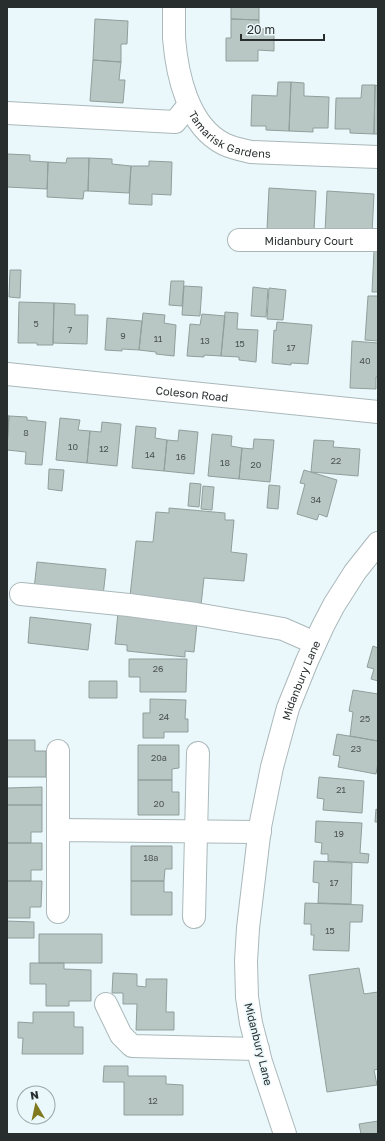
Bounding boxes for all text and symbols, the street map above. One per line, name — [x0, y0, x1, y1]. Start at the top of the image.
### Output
scale bar — [241, 16, 324, 42]
text: 20 m — [247, 22, 275, 37]
street label: Tamarisk Gardens — [187, 108, 271, 159]
street label: Midanbury Court — [265, 234, 353, 247]
house number: 5 — [33, 318, 39, 329]
house number: 7 — [68, 324, 73, 335]
house number: 9 — [120, 330, 126, 341]
house number: 11 — [154, 333, 163, 344]
house number: 13 — [200, 335, 210, 346]
house number: 15 — [235, 338, 245, 349]
house number: 17 — [286, 342, 296, 353]
house number: 40 — [359, 355, 371, 366]
street label: Coleson Road — [155, 383, 229, 403]
house number: 8 — [23, 427, 29, 438]
house number: 10 — [68, 441, 78, 452]
house number: 12 — [99, 443, 109, 454]
house number: 14 — [145, 449, 155, 460]
house number: 16 — [176, 451, 186, 462]
house number: 22 — [331, 455, 341, 466]
house number: 18 — [220, 457, 230, 468]
house number: 20 — [251, 459, 262, 470]
house number: 34 — [311, 494, 322, 505]
street label: Midanbury Lane — [279, 638, 322, 721]
house number: 26 — [153, 663, 163, 674]
house number: 24 — [159, 711, 170, 722]
house number: 25 — [360, 713, 370, 724]
house number: 23 — [351, 743, 361, 754]
house number: 20a — [151, 752, 167, 763]
house number: 21 — [336, 784, 346, 795]
house number: 20 — [154, 798, 165, 809]
house number: 19 — [334, 828, 344, 839]
house number: 18a — [144, 852, 158, 863]
house number: 17 — [329, 877, 339, 888]
house number: 15 — [325, 925, 335, 936]
street label: Midanbury Lane — [242, 1001, 276, 1087]
north arrow — [16, 1085, 56, 1125]
text: N — [29, 1088, 40, 1102]
house number: 12 — [148, 1095, 158, 1106]

